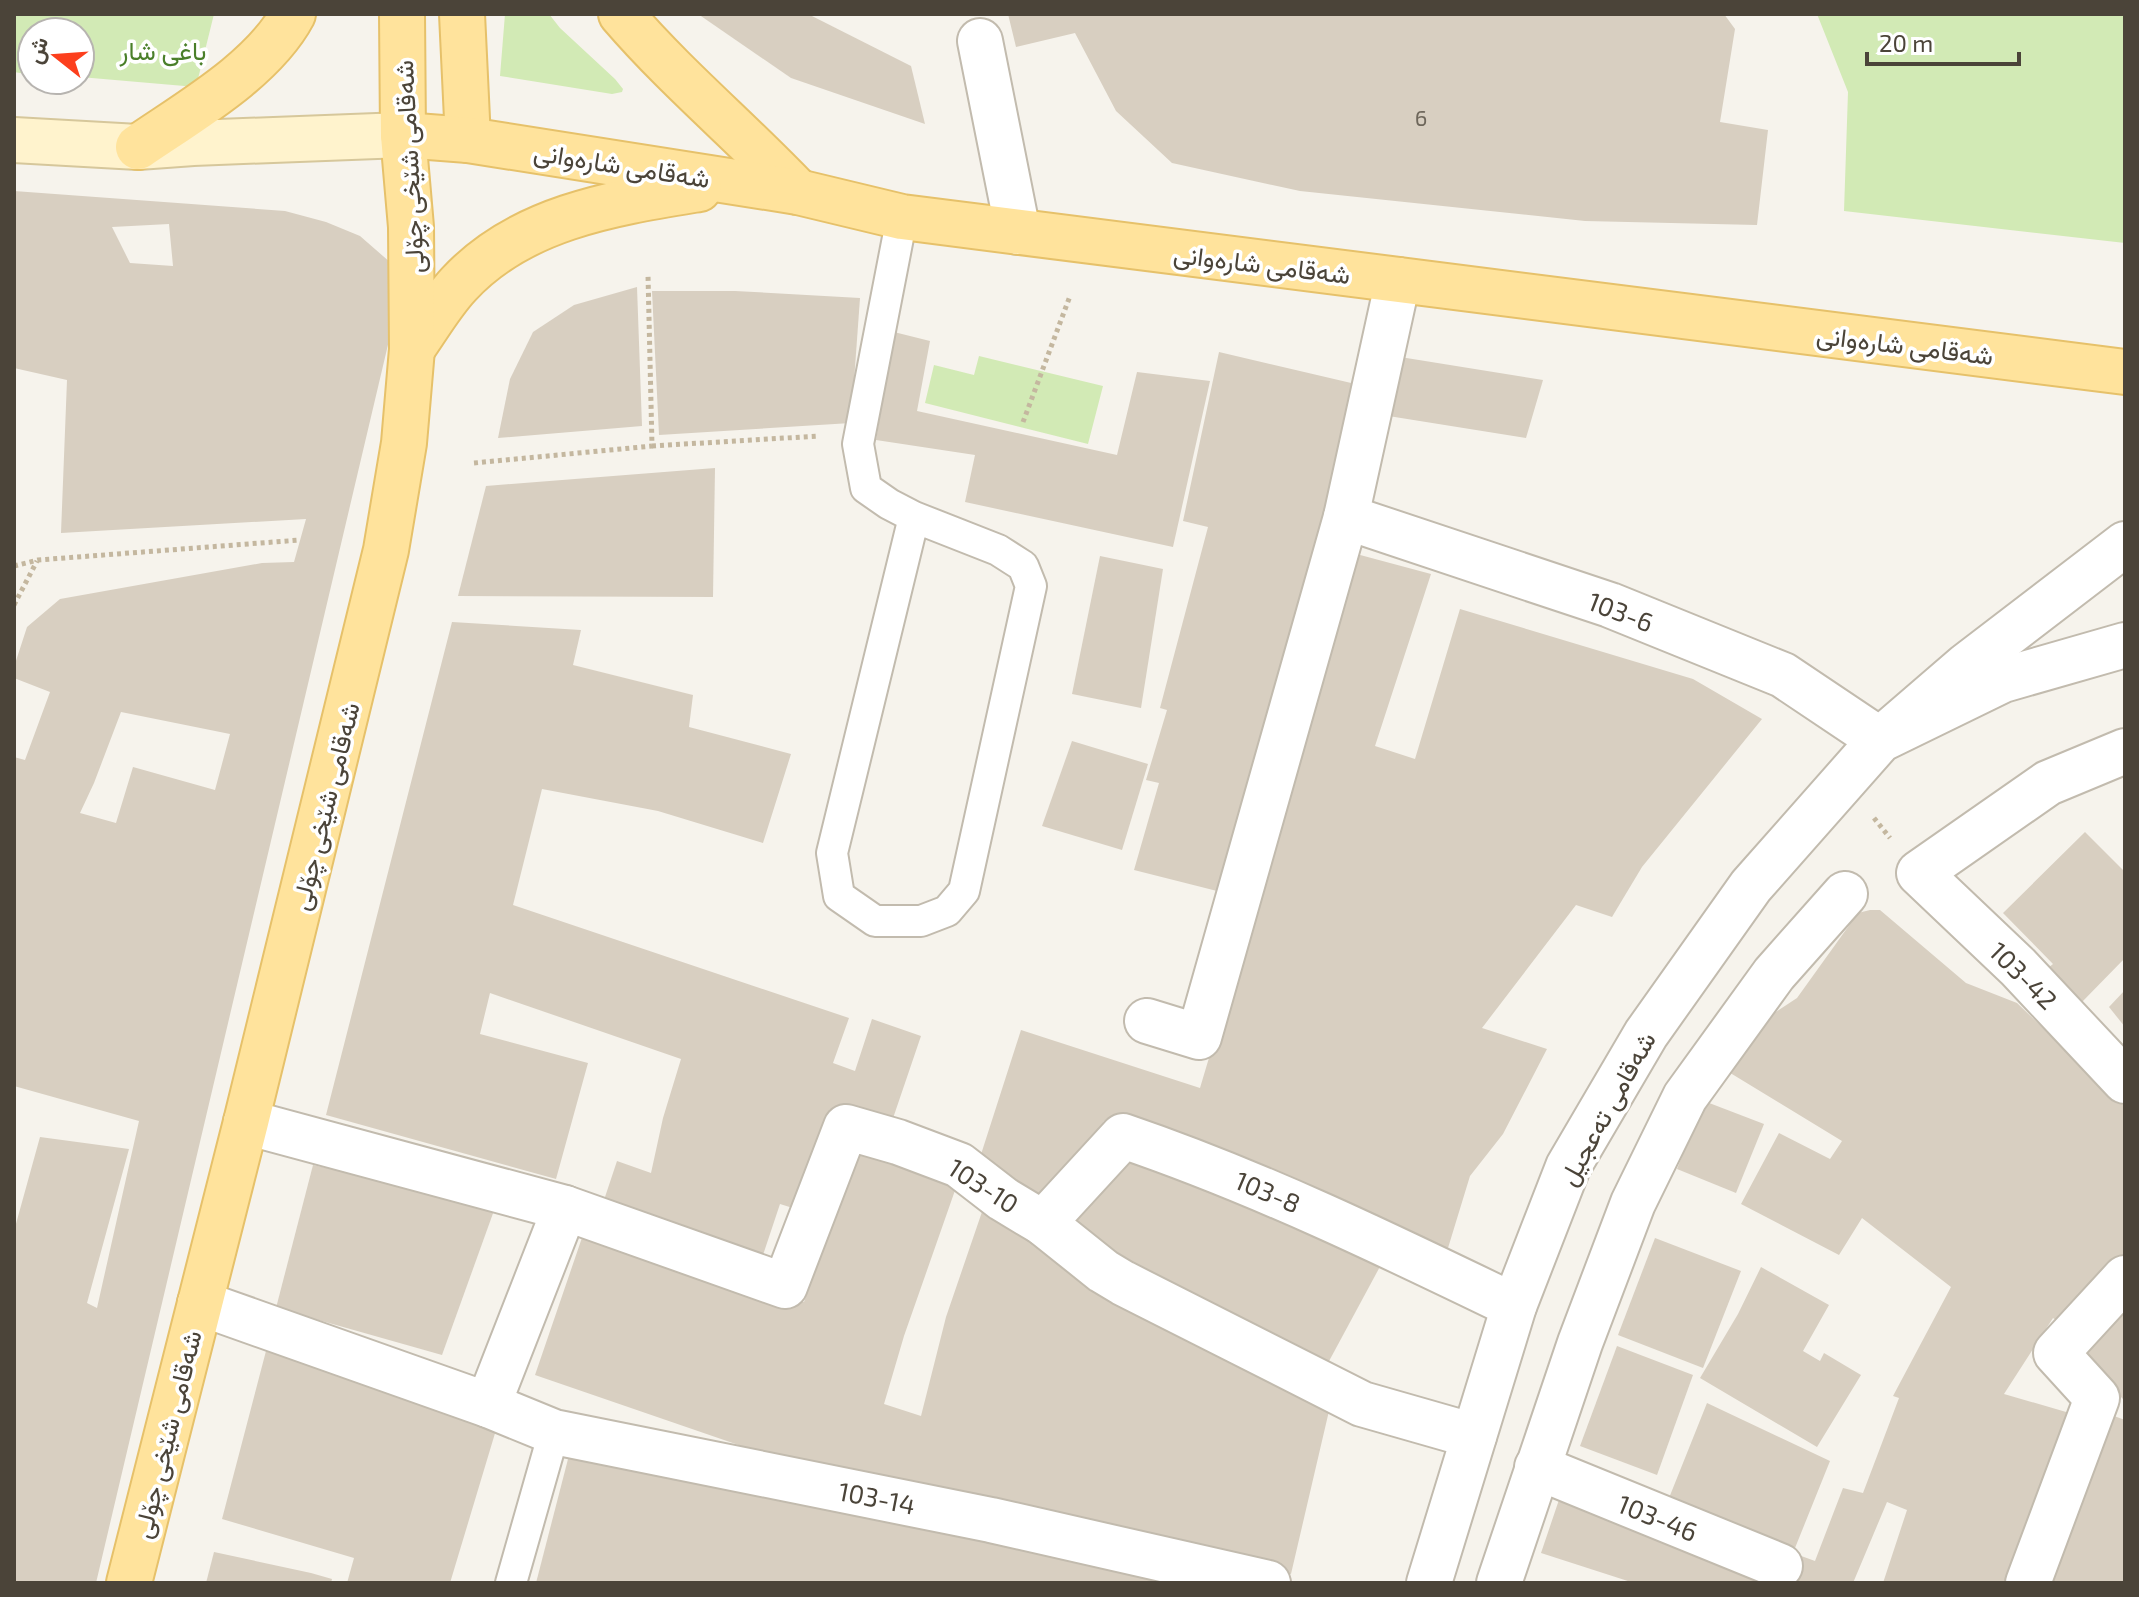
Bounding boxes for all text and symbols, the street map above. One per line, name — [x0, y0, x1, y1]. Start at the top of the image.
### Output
north arrow — [16, 16, 96, 96]
scale bar — [1867, 16, 2019, 66]
text: 20 m — [1879, 28, 1933, 57]
text: ش — [20, 33, 54, 67]
park label: باغی شار — [119, 34, 206, 67]
street label: شەقامی شێخی چۆلی — [387, 59, 433, 274]
house number: 6 — [1415, 104, 1427, 130]
street label: شەقامی شارەوانی — [531, 135, 712, 195]
street label: شەقامی شارەوانی — [1172, 237, 1352, 291]
street label: شەقامی شارەوانی — [1815, 318, 1995, 372]
street label: 103-6 — [1584, 585, 1658, 637]
street label: شەقامی شێخی چۆلی — [283, 699, 369, 914]
street label: 103-42 — [1984, 935, 2064, 1015]
street label: شەقامی تەعجیل — [1551, 1026, 1663, 1191]
street label: 103-10 — [943, 1151, 1025, 1219]
street label: 103-8 — [1231, 1163, 1305, 1219]
street label: شەقامی شێخی چۆلی — [125, 1327, 211, 1542]
street label: 103-14 — [836, 1474, 918, 1520]
street label: 103-46 — [1614, 1487, 1702, 1547]

